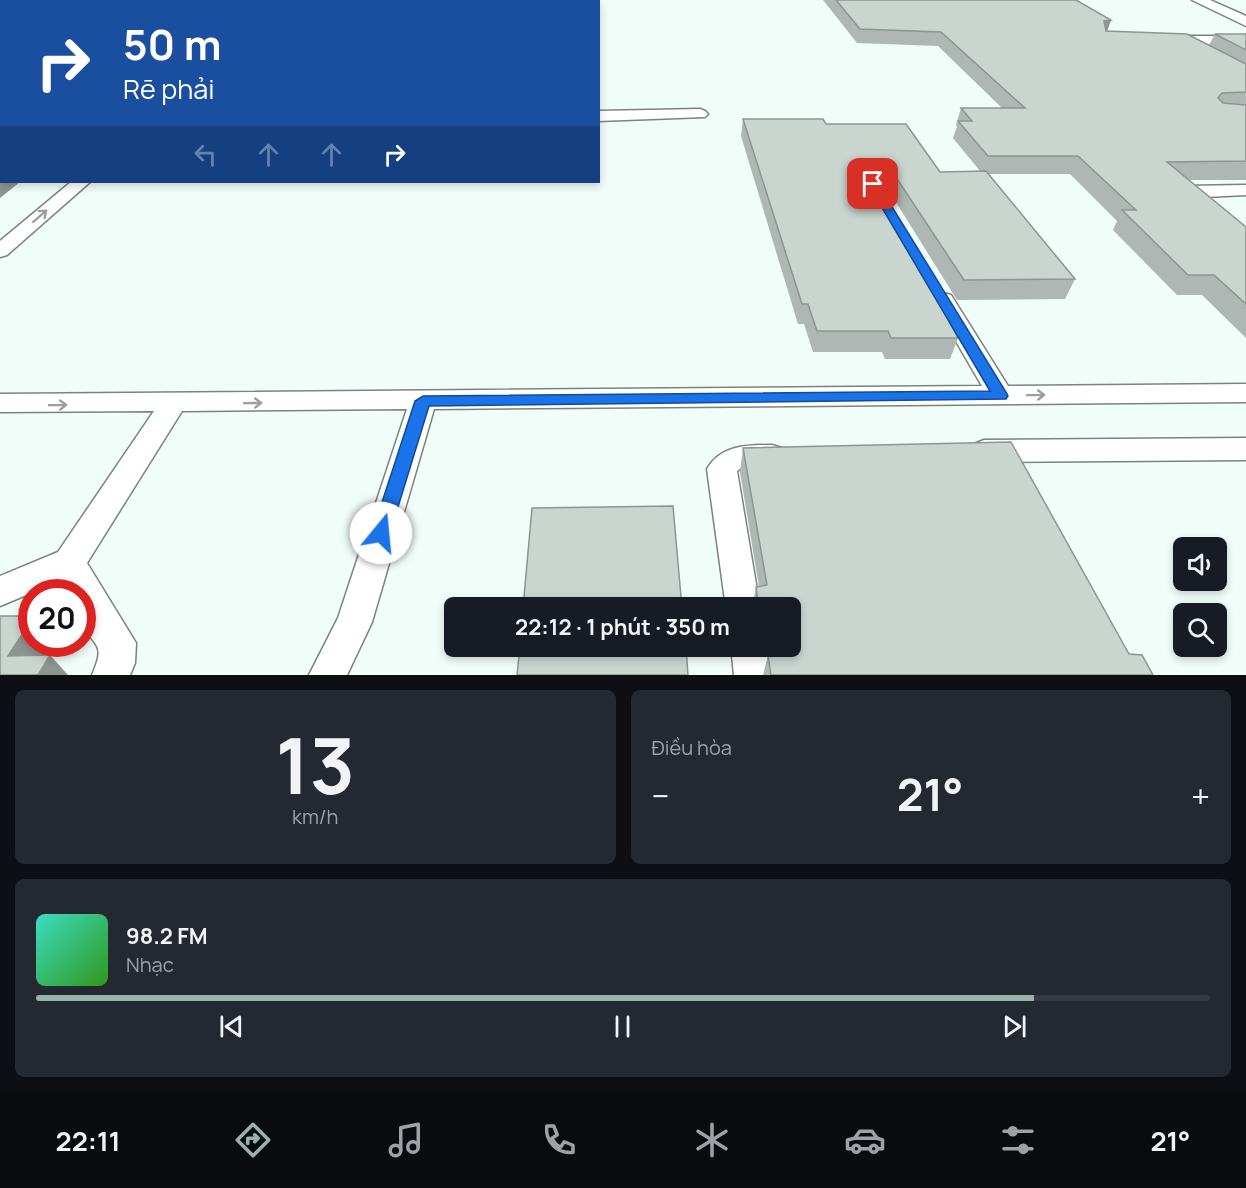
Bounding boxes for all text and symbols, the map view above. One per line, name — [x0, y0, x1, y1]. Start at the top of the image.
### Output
text: 50 m — [123, 15, 221, 73]
icon: right — [24, 24, 102, 102]
text: Rẽ phải — [123, 70, 215, 107]
icon: left — [189, 138, 222, 171]
icon: ahead — [252, 138, 285, 171]
icon: ahead — [315, 138, 348, 171]
icon: right — [378, 138, 411, 171]
pin — [847, 158, 898, 209]
icon: arrive — [856, 167, 889, 200]
one-way arrow — [32, 210, 48, 224]
one-way arrow — [1026, 389, 1046, 401]
one-way arrow — [243, 397, 263, 409]
one-way arrow — [48, 399, 68, 411]
position arrow — [349, 501, 413, 565]
map controls — [1173, 537, 1227, 657]
button: sound — [1173, 537, 1227, 591]
speed limit sign: 20 — [18, 579, 96, 657]
button: search — [1173, 603, 1227, 657]
text: 22:12 · 1 phút · 350 m — [515, 612, 730, 642]
text: 13 — [275, 711, 355, 817]
text: Điều hòa — [652, 734, 732, 761]
text: 21° — [897, 763, 964, 825]
text: − — [652, 773, 669, 818]
text: + — [1191, 773, 1210, 818]
text: km/h — [292, 803, 339, 830]
text: 98.2 FM — [126, 921, 208, 951]
text: Nhạc — [126, 951, 174, 978]
icon: previous — [215, 1010, 248, 1043]
icon: pause — [606, 1010, 639, 1043]
icon: next — [998, 1010, 1031, 1043]
icon: directions — [232, 1119, 274, 1161]
icon: music — [385, 1119, 427, 1161]
icon: phone — [538, 1119, 580, 1161]
icon: climate — [691, 1119, 733, 1161]
icon: car — [844, 1119, 886, 1161]
icon: filters — [997, 1119, 1039, 1161]
text: 22:11 — [56, 1122, 121, 1159]
text: 21° — [1150, 1122, 1190, 1159]

